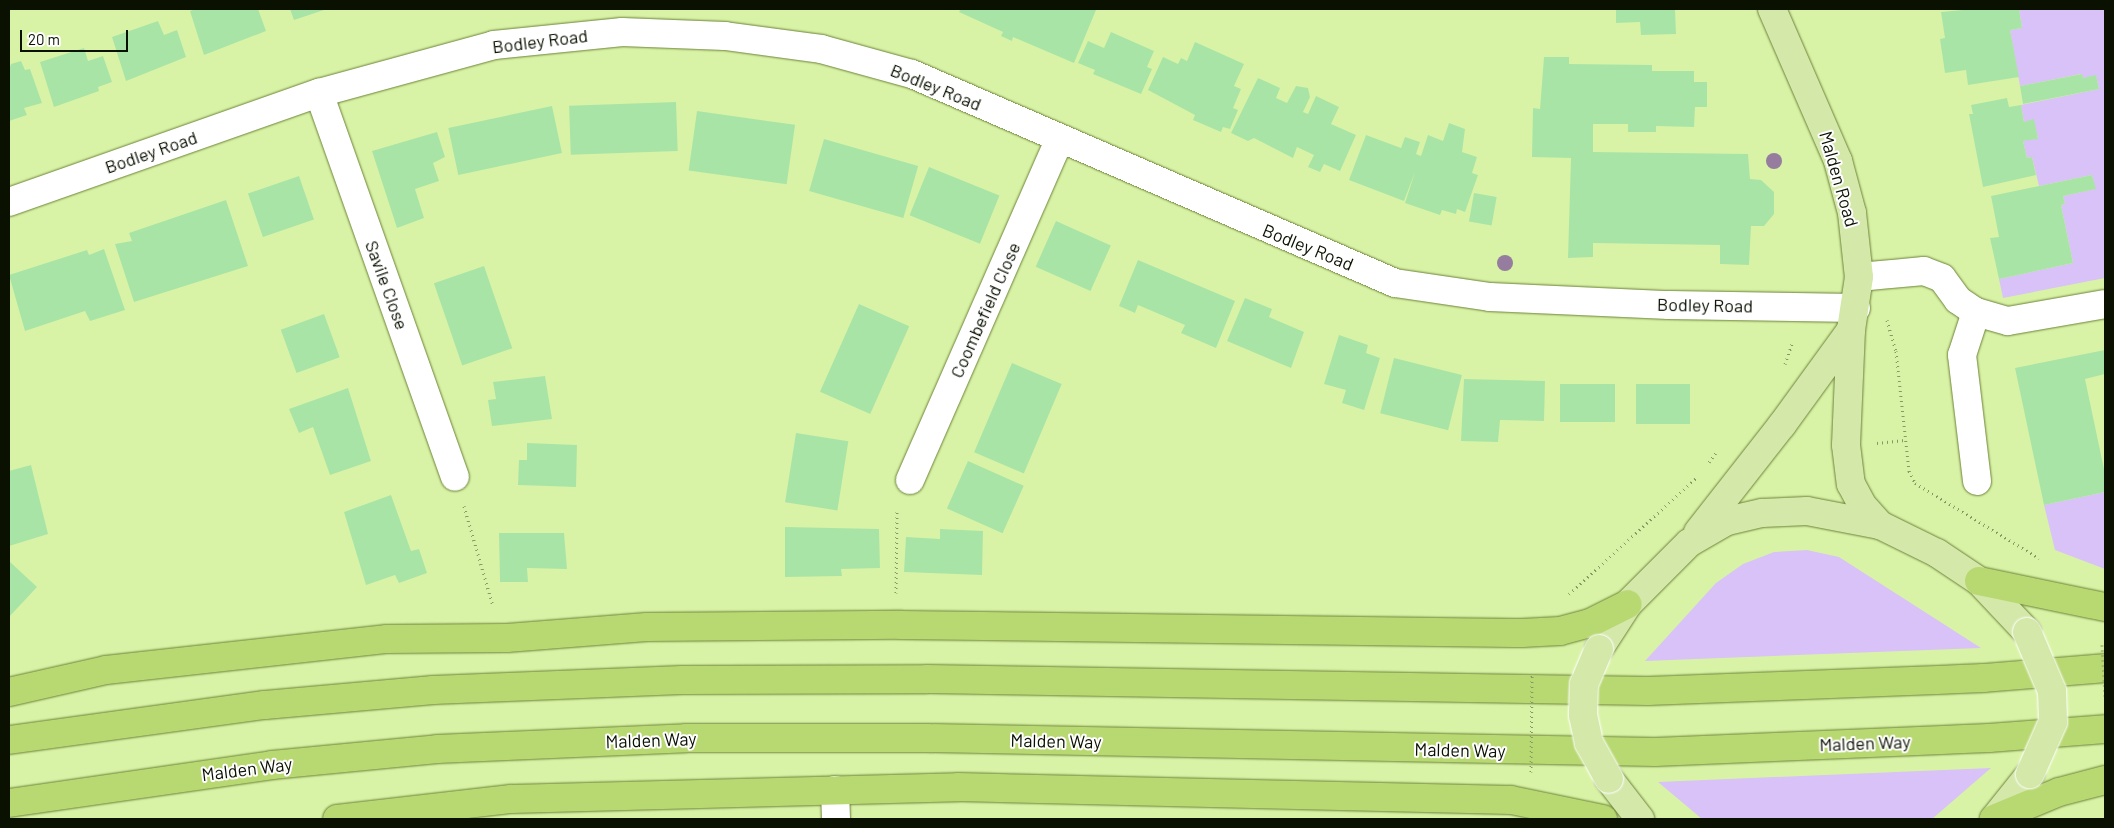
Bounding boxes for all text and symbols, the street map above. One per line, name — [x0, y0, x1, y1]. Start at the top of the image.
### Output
scale bar — [22, 20, 130, 52]
street label: Bodley Road — [491, 24, 589, 58]
text: 20 m — [28, 30, 60, 48]
street label: Bodley Road — [887, 59, 985, 115]
street label: Bodley Road — [102, 126, 200, 178]
street label: Malden Road — [1815, 129, 1863, 229]
street label: Bodley Road — [1259, 219, 1357, 275]
street label: Savile Close — [361, 238, 413, 332]
street label: Coombefield Close — [945, 239, 1025, 381]
street label: Bodley Road — [1657, 293, 1753, 317]
street label: Malden Way — [605, 728, 697, 752]
street label: Malden Way — [1010, 729, 1102, 753]
street label: Malden Way — [1819, 731, 1911, 755]
street label: Malden Way — [1414, 738, 1506, 762]
street label: Malden Way — [200, 753, 294, 785]

